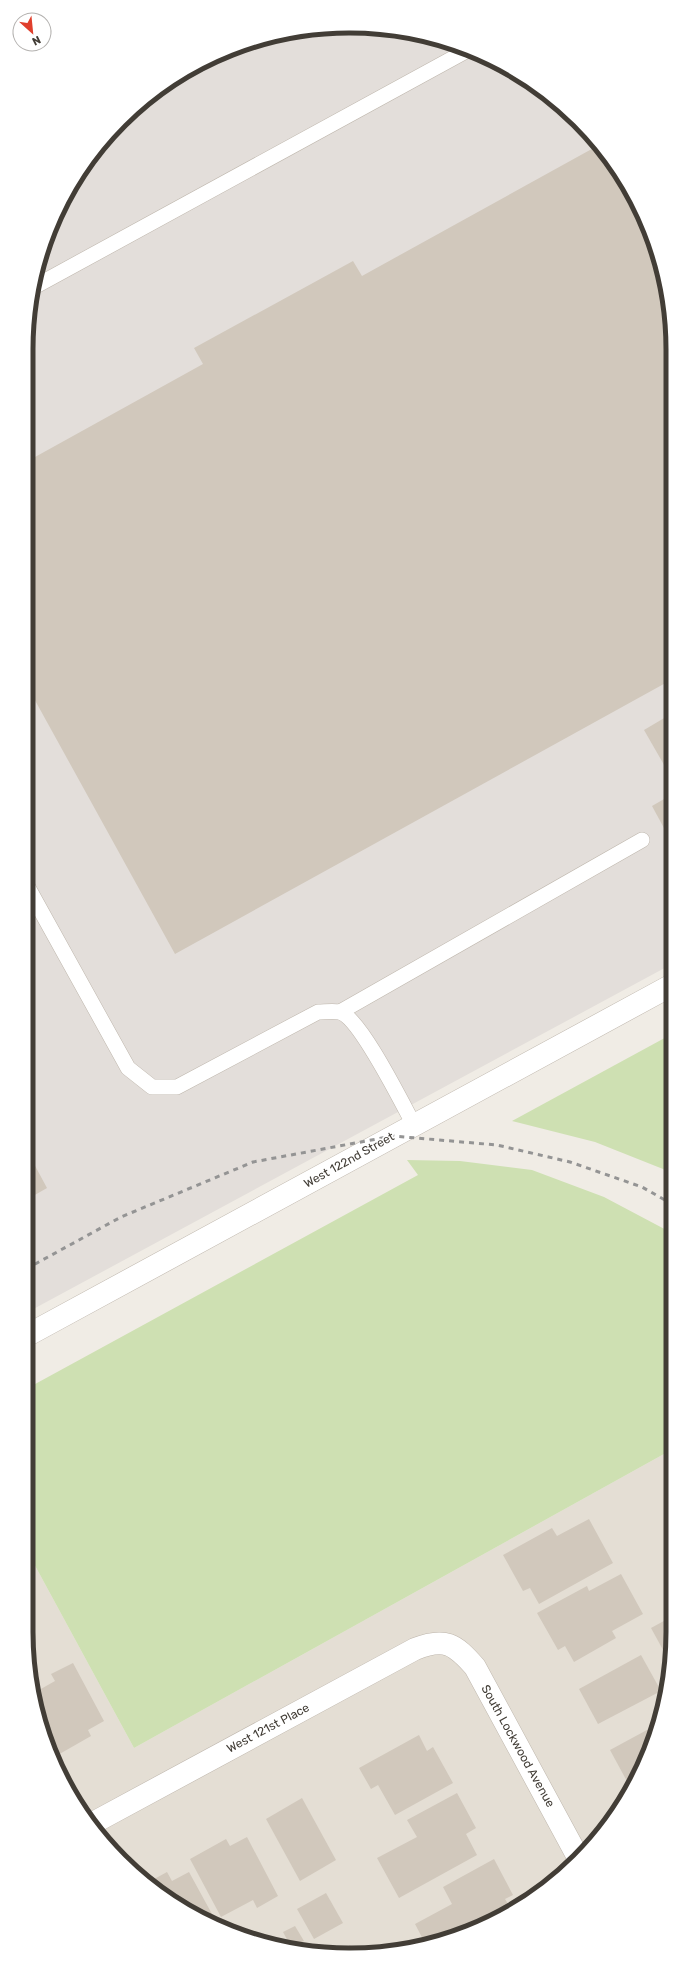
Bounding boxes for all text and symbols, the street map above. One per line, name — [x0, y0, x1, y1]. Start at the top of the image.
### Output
north arrow — [12, 12, 52, 52]
text: N — [30, 33, 43, 48]
street label: West 122nd Street — [301, 1129, 397, 1191]
street label: South Lockwood Avenue — [478, 1682, 558, 1810]
street label: West 121st Place — [224, 1700, 312, 1756]

